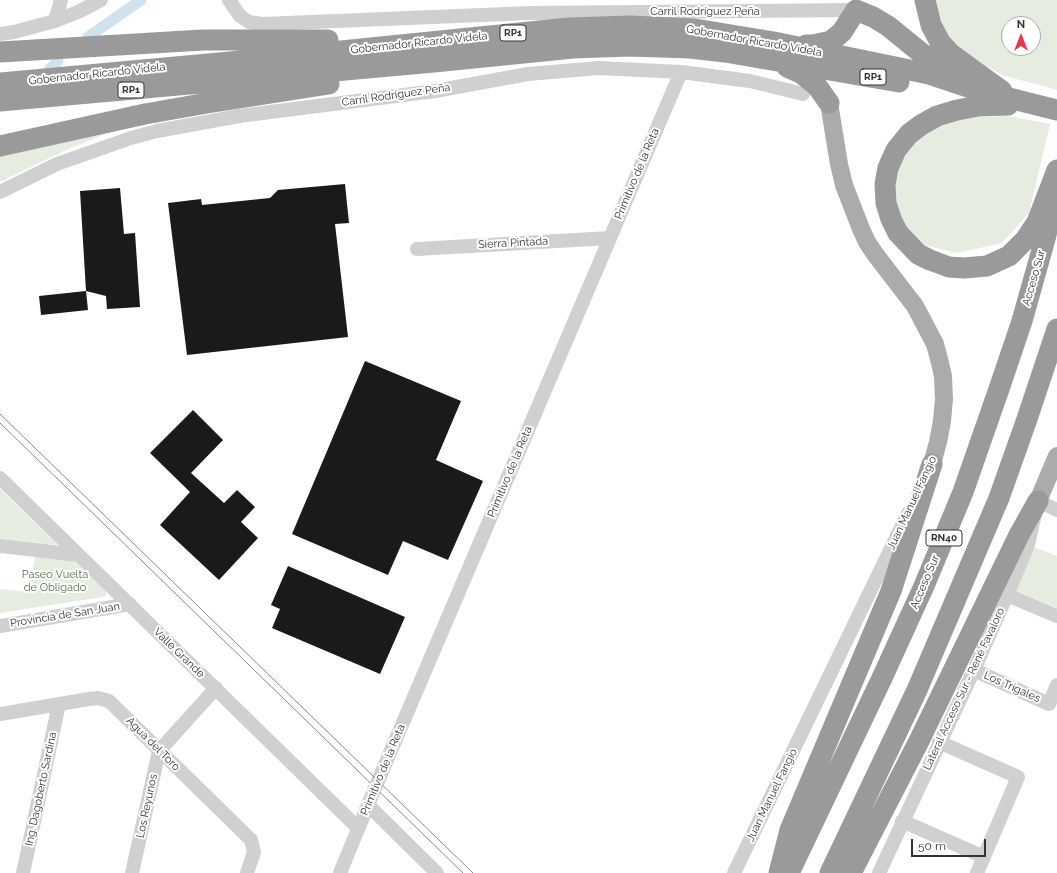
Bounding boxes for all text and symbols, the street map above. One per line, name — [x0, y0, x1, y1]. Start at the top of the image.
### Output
street label: Carril Rodríguez Peña — [650, 5, 760, 19]
north arrow — [1001, 16, 1041, 56]
text: N — [1017, 18, 1025, 31]
street label: Gobernador Ricardo Videla — [685, 23, 823, 59]
road number: RP1 — [500, 25, 526, 41]
street label: Gobernador Ricardo Videla — [350, 29, 488, 57]
street label: Gobernador Ricardo Videla — [28, 60, 166, 88]
road number: RP1 — [860, 69, 886, 85]
street label: Carril Rodríguez Peña — [341, 81, 451, 109]
road number: RP1 — [118, 82, 144, 98]
street label: Primitivo de la Reta — [612, 126, 662, 222]
street label: Sierra Pintada — [478, 235, 548, 251]
street label: Acceso Sur — [1020, 249, 1048, 307]
street label: Primitivo de la Reta — [485, 424, 535, 520]
street label: Juan Manuel Fangio — [885, 454, 939, 552]
road number: RN40 — [926, 530, 962, 546]
street label: Acceso Sur — [908, 553, 942, 611]
park label: Paseo Vuelta de Obligado — [22, 568, 88, 594]
street label: Provincia de San Juan — [9, 600, 121, 630]
street label: Lateral Acceso Sur - René Favaloro — [920, 606, 1008, 772]
street label: Valle Grande — [151, 625, 207, 681]
street label: Los Trigales — [982, 669, 1042, 705]
street label: Agua del Toro — [123, 714, 183, 774]
street label: Primitivo de la Reta — [358, 722, 408, 818]
street label: Ing. Dagoberto Sardina — [22, 731, 60, 847]
street label: Juan Manuel Fangio — [744, 746, 800, 844]
street label: Los Reyunos — [134, 773, 160, 839]
scale bar — [913, 831, 988, 857]
text: 50 m — [918, 839, 946, 853]

